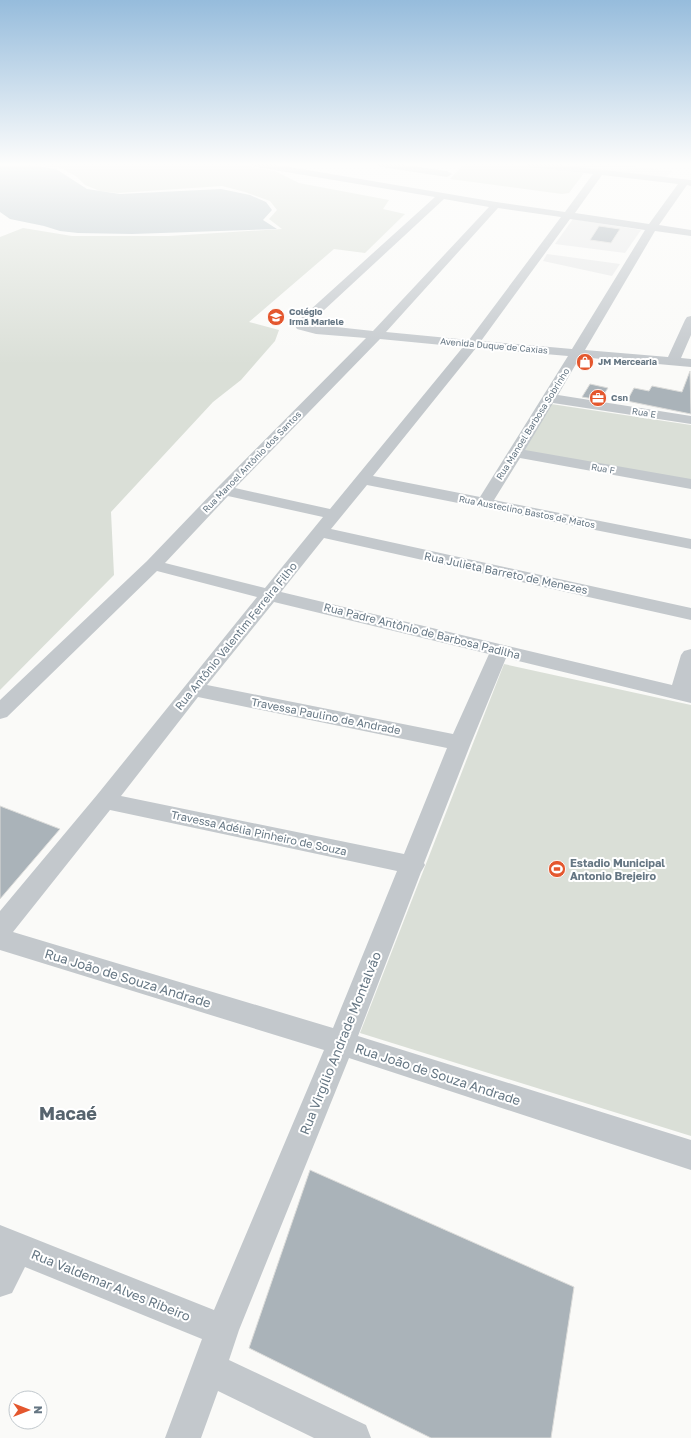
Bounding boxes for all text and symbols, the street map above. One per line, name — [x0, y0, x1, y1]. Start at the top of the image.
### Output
place label: Colégio Irmã Mariele — [289, 306, 344, 327]
school or university icon: Colégio Irmã Mariele — [266, 307, 286, 327]
street label: Avenida Duque de Caxias — [440, 335, 549, 356]
shop icon: JM Mercearia — [575, 352, 595, 372]
place label: JM Mercearia — [598, 356, 657, 367]
street label: Rua Manoel Barbosa Sobrinho — [494, 366, 572, 482]
office icon: Csn — [588, 388, 608, 408]
place label: Csn — [611, 392, 628, 403]
street label: Rua E — [631, 405, 657, 420]
street label: Rua Manoel Antônio dos Santos — [200, 408, 303, 515]
street label: Rua F — [590, 461, 616, 476]
street label: Rua Austeclino Bastos de Matos — [458, 493, 596, 530]
street label: Rua Julieta Barreto de Menezes — [423, 549, 589, 596]
street label: Rua Antônio Valentim Ferreira Filho — [172, 559, 300, 712]
street label: Rua Padre Antônio de Barbosa Padilha — [323, 600, 522, 661]
street label: Travessa Paulino de Andrade — [250, 695, 402, 736]
street label: Travessa Adélia Pinheiro de Souza — [170, 808, 348, 858]
place label: Estadio Municipal Antonio Brejeiro — [570, 856, 665, 882]
sports icon: Estadio Municipal Antonio Brejeiro — [547, 859, 567, 879]
street label: Rua João de Souza Andrade — [43, 945, 213, 1011]
street label: Rua Virgílio Andrade Montalvão — [296, 949, 384, 1137]
street label: Rua João de Souza Andrade — [353, 1040, 523, 1108]
district label: Macaé — [39, 1102, 97, 1124]
street label: Rua Valdemar Alves Ribeiro — [29, 1246, 193, 1324]
north arrow — [8, 1390, 48, 1430]
text: N — [32, 1406, 45, 1414]

